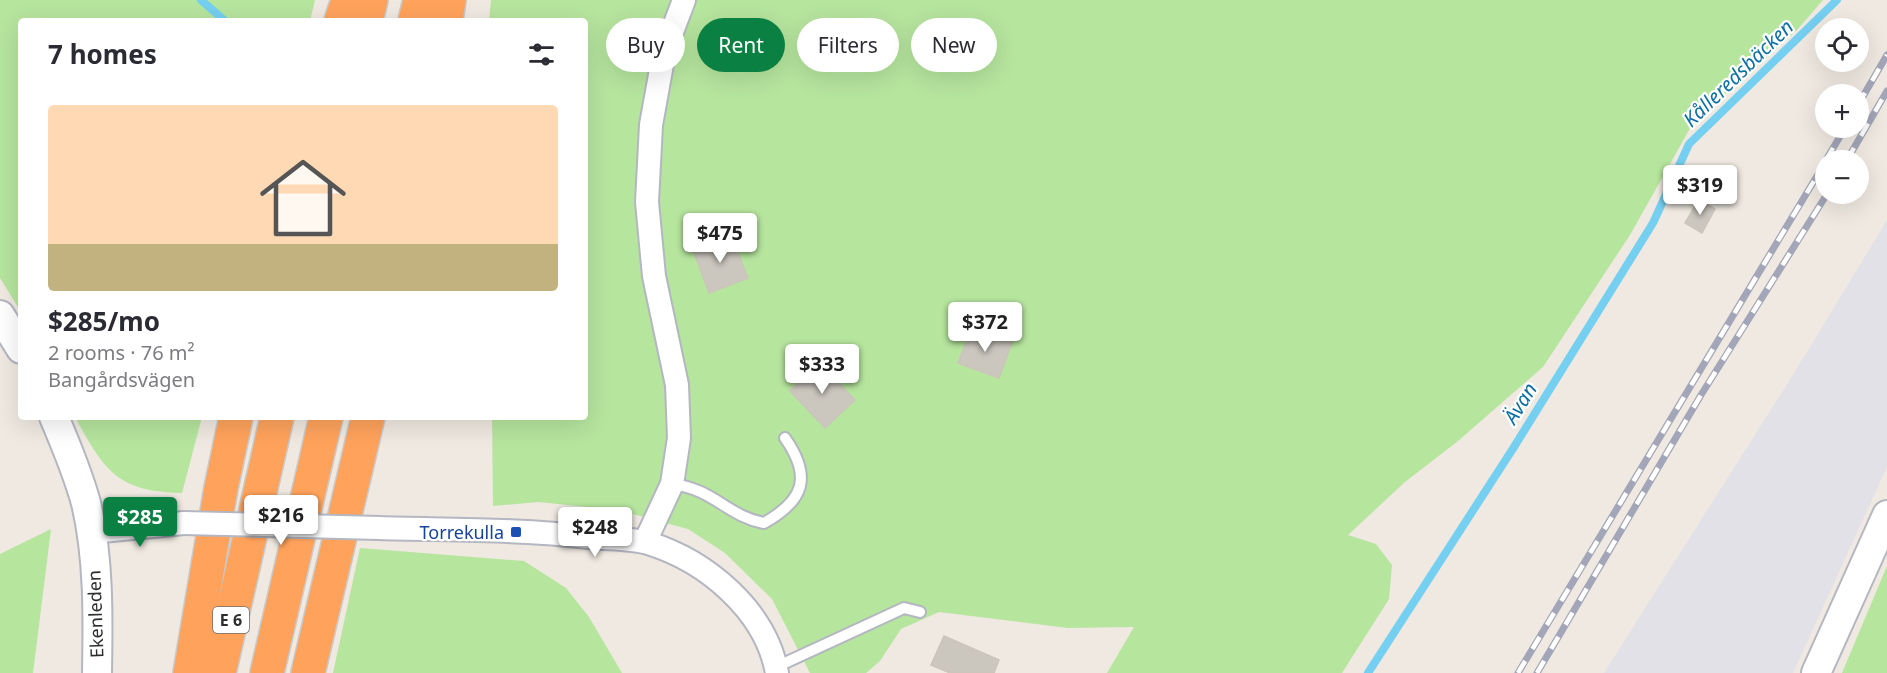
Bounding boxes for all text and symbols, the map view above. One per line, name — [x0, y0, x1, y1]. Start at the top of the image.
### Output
water label: Kålleredsbäcken — [1677, 13, 1799, 133]
chip: Buy — [606, 18, 685, 72]
chip: Rent — [697, 18, 785, 72]
chip: Filters — [797, 18, 899, 72]
chip: New — [911, 18, 997, 72]
map controls — [1815, 18, 1869, 204]
button: locate — [1815, 18, 1869, 72]
text: 7 homes — [48, 36, 157, 72]
icon: filters — [525, 38, 558, 71]
button: + — [1815, 84, 1869, 138]
icon: home — [249, 144, 357, 252]
button: − — [1815, 150, 1869, 204]
pin: $319 — [1664, 165, 1736, 216]
text: $319 — [1677, 171, 1723, 198]
pin: $475 — [684, 213, 756, 264]
text: $475 — [697, 219, 743, 246]
pin: $372 — [949, 302, 1021, 353]
text: $285/mo — [48, 303, 160, 339]
text: $372 — [962, 308, 1008, 335]
text: 2 rooms · 76 m² — [48, 339, 195, 366]
pin: $333 — [786, 344, 858, 395]
text: $333 — [799, 350, 845, 377]
text: Bangårdsvägen — [48, 366, 195, 393]
water label: Ävan — [1496, 377, 1543, 430]
pin: $216 — [245, 495, 317, 546]
pin: $285 — [104, 497, 176, 548]
text: $216 — [258, 501, 304, 528]
text: $285 — [117, 503, 163, 530]
pin: $248 — [559, 507, 631, 558]
text: $248 — [572, 513, 618, 540]
place label: Torrekulla — [420, 520, 504, 544]
marker: Torrekulla — [509, 525, 523, 539]
street label: Ekenleden — [81, 570, 109, 658]
road number: E 6 — [213, 607, 249, 633]

